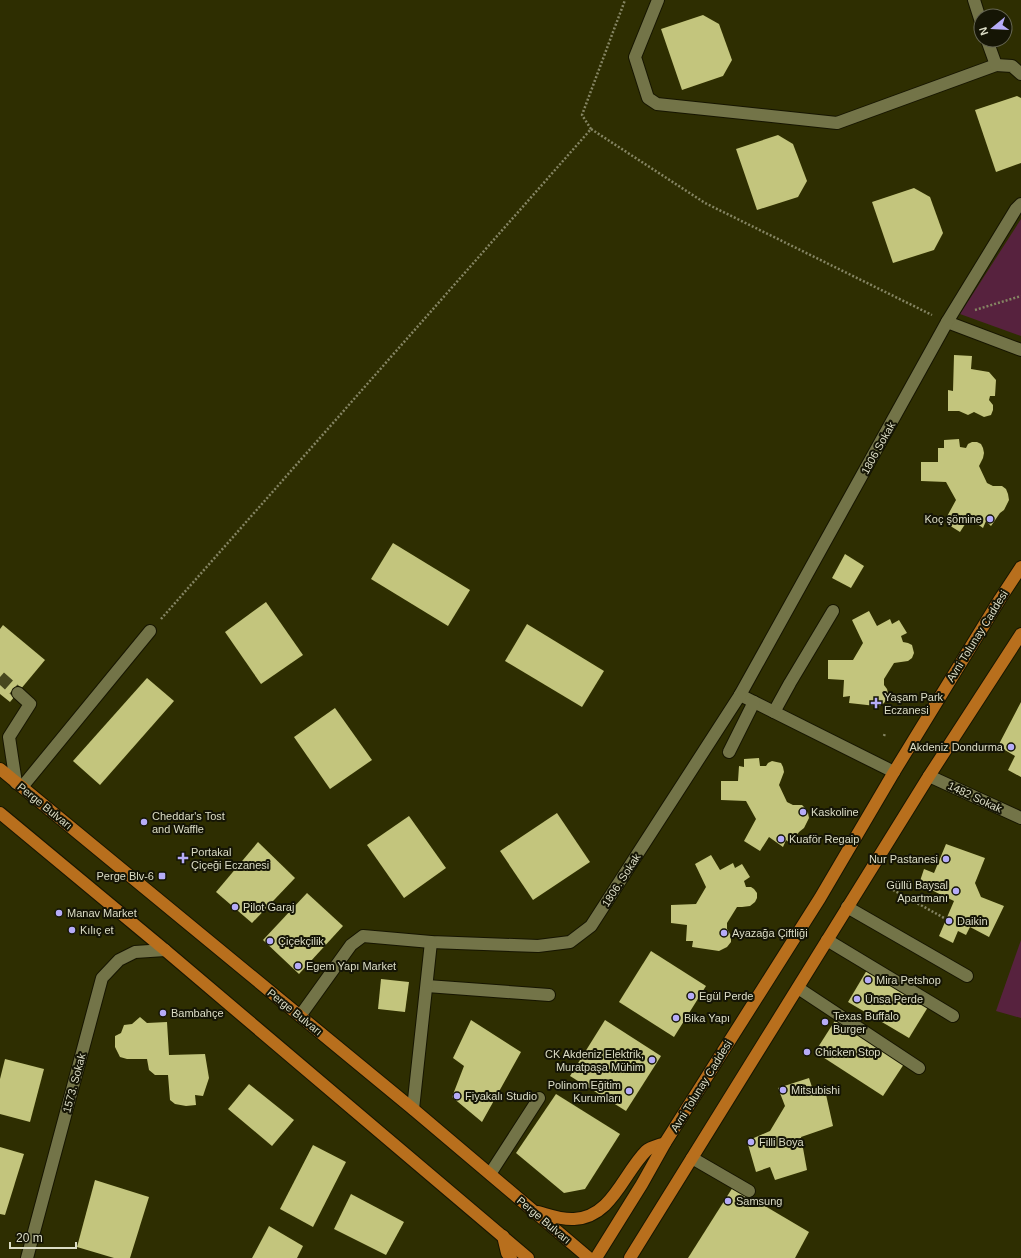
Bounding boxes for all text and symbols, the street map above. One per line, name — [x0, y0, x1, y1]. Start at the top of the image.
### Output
north arrow — [973, 8, 1013, 48]
text: N — [977, 25, 990, 37]
street label: 1806 Sokak — [859, 419, 898, 476]
place label: Koç şömine — [925, 513, 982, 525]
marker: Koç şömine — [985, 514, 995, 524]
street label: Avni Tolunay Caddesi — [944, 588, 1010, 684]
place label: Yaşam Park Eczanesi — [884, 691, 944, 716]
marker: Yaşam Park Eczanesi — [871, 698, 881, 708]
place label: Akdeniz Dondurma — [909, 741, 1004, 753]
marker: Akdeniz Dondurma — [1006, 742, 1016, 752]
street label: 1482 Sokak — [946, 779, 1004, 815]
street label: Perge Bulvarı — [15, 780, 75, 832]
place label: Kaskoline — [811, 806, 859, 818]
marker: Kaskoline — [798, 807, 808, 817]
place label: Cheddar's Tost and Waffle — [152, 810, 225, 835]
marker: Cheddar's Tost and Waffle — [139, 817, 149, 827]
place label: Kuaför Regaip — [789, 833, 859, 845]
marker: Kuaför Regaip — [776, 834, 786, 844]
place label: Portakal Çiçeği Eczanesi — [191, 846, 269, 871]
street label: 1806. Sokak — [599, 851, 643, 909]
marker: Portakal Çiçeği Eczanesi — [178, 853, 188, 863]
place label: Nur Pastanesi — [869, 853, 938, 865]
marker: Nur Pastanesi — [941, 854, 951, 864]
place label: Perge Blv-6 — [97, 870, 154, 882]
marker: Perge Blv-6 — [157, 871, 167, 881]
place label: Güllü Baysal Apartmanı — [886, 879, 948, 904]
marker: Güllü Baysal Apartmanı — [951, 886, 961, 896]
place label: Pilot Garaj — [243, 901, 294, 913]
marker: Pilot Garaj — [230, 902, 240, 912]
place label: Manav Market — [67, 907, 137, 919]
marker: Manav Market — [54, 908, 64, 918]
place label: Daikin — [957, 915, 988, 927]
marker: Daikin — [944, 916, 954, 926]
place label: Kılıç et — [80, 924, 114, 936]
marker: Kılıç et — [67, 925, 77, 935]
place label: Ayazağa Çiftliği — [732, 927, 808, 939]
marker: Ayazağa Çiftliği — [719, 928, 729, 938]
place label: Çiçekçilik — [278, 935, 324, 947]
marker: Çiçekçilik — [265, 936, 275, 946]
place label: Egem Yapı Market — [306, 960, 396, 972]
marker: Egem Yapı Market — [293, 961, 303, 971]
place label: Mira Petshop — [876, 974, 941, 986]
marker: Mira Petshop — [863, 975, 873, 985]
street label: Perge Bulvarı — [265, 986, 325, 1038]
place label: Egül Perde — [699, 990, 753, 1002]
marker: Egül Perde — [686, 991, 696, 1001]
place label: Ünsa Perde — [865, 993, 923, 1005]
marker: Ünsa Perde — [852, 994, 862, 1004]
place label: Bambahçe — [171, 1007, 224, 1019]
marker: Bambahçe — [158, 1008, 168, 1018]
place label: Texas Buffalo Burger — [833, 1010, 899, 1035]
place label: Bika Yapı — [684, 1012, 730, 1024]
marker: Bika Yapı — [671, 1013, 681, 1023]
marker: Texas Buffalo Burger — [820, 1017, 830, 1027]
street label: Avni Tolunay Caddesi — [668, 1038, 734, 1134]
place label: Chicken Stop — [815, 1046, 880, 1058]
marker: Chicken Stop — [802, 1047, 812, 1057]
place label: CK Akdeniz Elektrik, Muratpaşa Mühim — [545, 1048, 644, 1073]
street label: 1573. Sokak — [60, 1051, 88, 1114]
marker: CK Akdeniz Elektrik, Muratpaşa Mühim — [647, 1055, 657, 1065]
place label: Polinom Eğitim Kurumları — [548, 1079, 621, 1104]
place label: Mitsubishi — [791, 1084, 840, 1096]
marker: Mitsubishi — [778, 1085, 788, 1095]
marker: Polinom Eğitim Kurumları — [624, 1086, 634, 1096]
place label: Fiyakalı Studio — [465, 1090, 537, 1102]
marker: Fiyakalı Studio — [452, 1091, 462, 1101]
place label: Filli Boya — [759, 1136, 805, 1148]
marker: Filli Boya — [746, 1137, 756, 1147]
street label: Perge Bulvarı — [515, 1194, 573, 1246]
place label: Samsung — [736, 1195, 782, 1207]
marker: Samsung — [723, 1196, 733, 1206]
scale bar — [10, 1224, 76, 1250]
text: 20 m — [16, 1231, 43, 1245]

